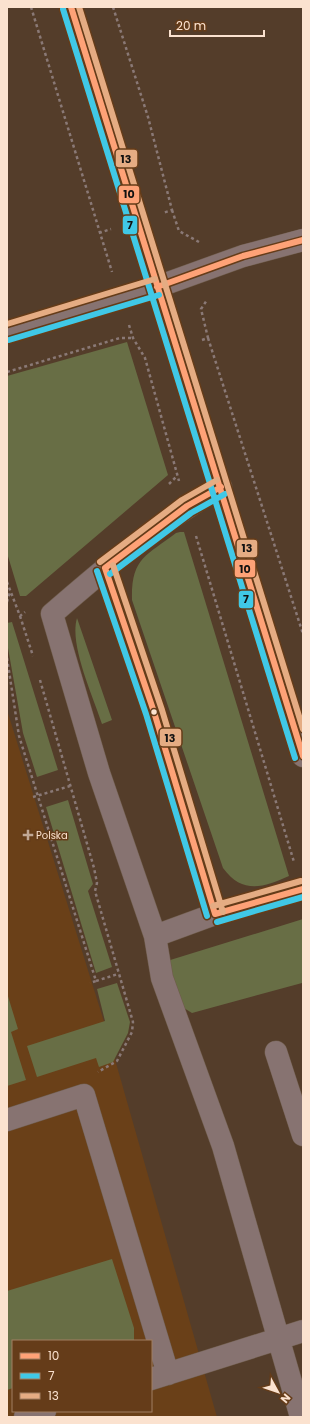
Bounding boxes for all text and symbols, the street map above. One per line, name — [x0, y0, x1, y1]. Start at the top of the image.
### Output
scale bar — [170, 12, 264, 38]
text: 20 m — [176, 17, 206, 34]
line badge: 13 — [115, 149, 138, 168]
text: 13 — [121, 151, 132, 167]
line badge: 10 — [118, 185, 140, 204]
text: 10 — [123, 186, 135, 202]
line badge: 7 — [122, 215, 138, 235]
text: 7 — [127, 217, 133, 233]
line badge: 13 — [236, 539, 258, 558]
text: 13 — [242, 540, 253, 556]
line badge: 10 — [234, 559, 256, 578]
text: 10 — [239, 561, 251, 577]
line badge: 7 — [238, 590, 254, 609]
text: 7 — [243, 591, 249, 607]
unlabelled marker — [149, 707, 159, 717]
line badge: 13 — [159, 728, 182, 747]
text: 13 — [165, 730, 176, 746]
place label: Polska — [36, 828, 68, 843]
marker: Polska — [23, 830, 33, 840]
legend — [12, 1340, 152, 1412]
text: 10 — [48, 1347, 59, 1364]
text: 7 — [48, 1367, 55, 1384]
north arrow — [258, 1372, 298, 1412]
text: 13 — [48, 1387, 59, 1404]
text: N — [277, 1390, 294, 1407]

